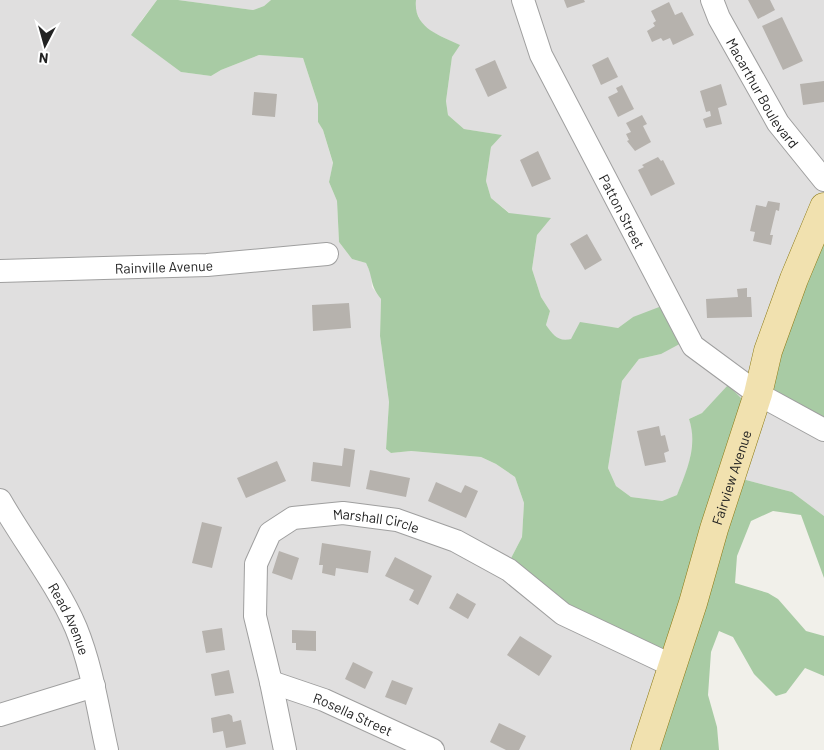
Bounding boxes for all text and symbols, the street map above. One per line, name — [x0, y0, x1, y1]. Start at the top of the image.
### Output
north arrow — [20, 20, 70, 70]
street label: Macarthur Boulevard — [723, 35, 803, 151]
text: N — [38, 49, 49, 67]
street label: Patton Street — [596, 171, 649, 251]
street label: Rainville Avenue — [115, 256, 214, 276]
street label: Fairview Avenue — [707, 428, 754, 527]
street label: Marshall Circle — [332, 505, 422, 536]
street label: Read Avenue — [45, 579, 93, 657]
street label: Rosella Street — [311, 689, 395, 739]

